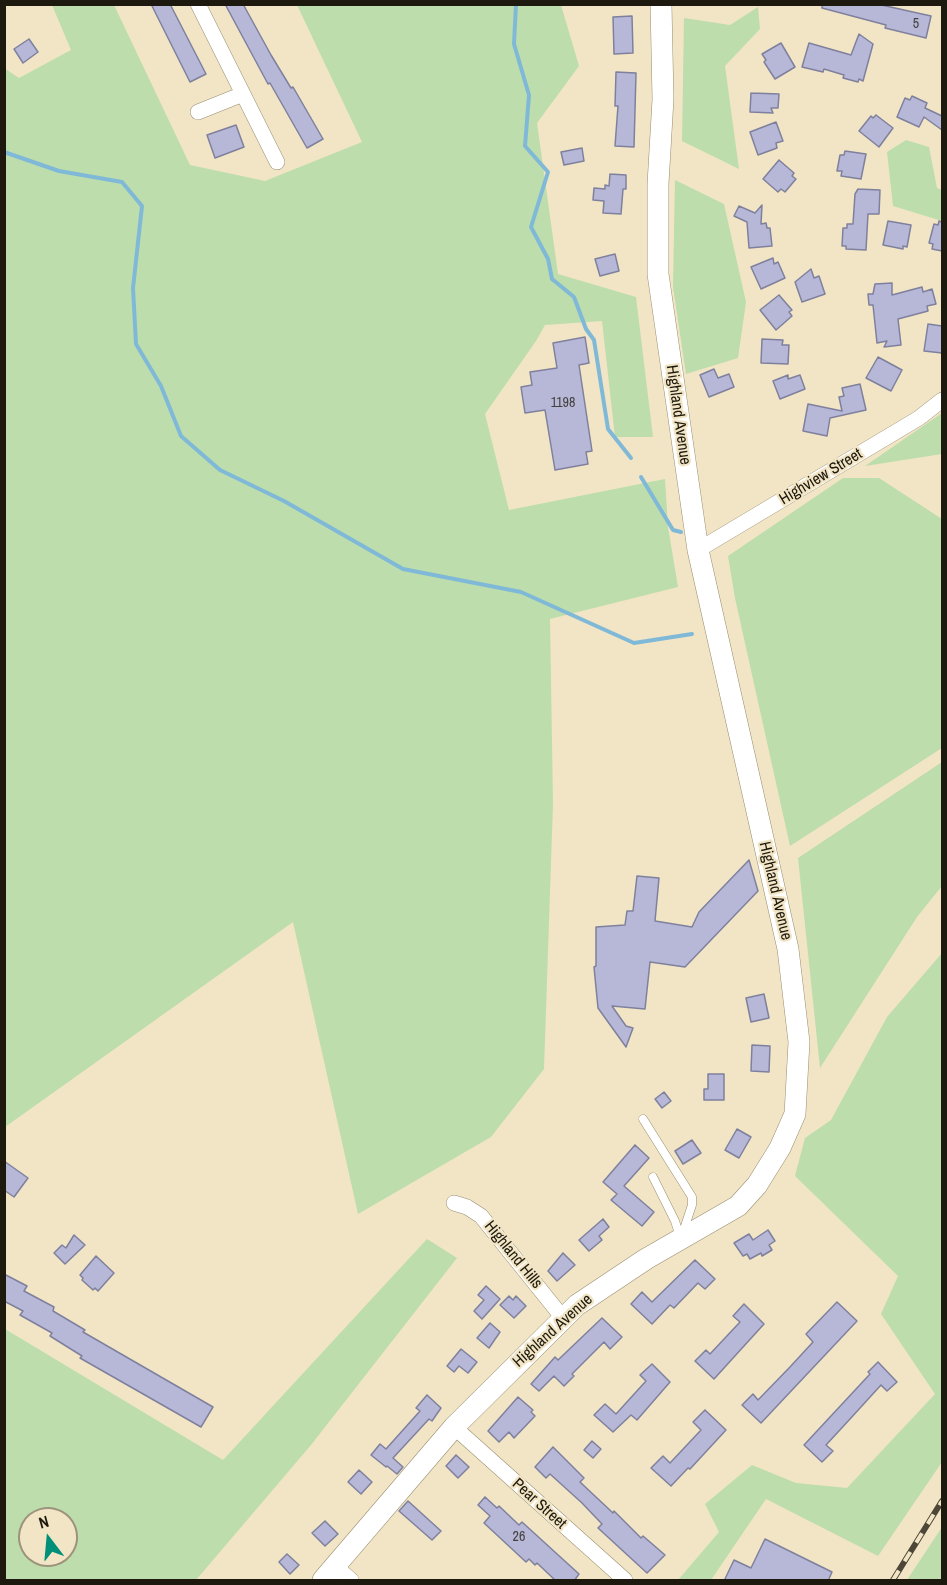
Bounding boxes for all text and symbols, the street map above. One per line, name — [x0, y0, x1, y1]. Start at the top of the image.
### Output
house number: 5 — [913, 16, 919, 32]
street label: Highland Avenue — [662, 364, 694, 466]
house number: 1198 — [551, 395, 575, 411]
street label: Highview Street — [776, 445, 866, 509]
street label: Highland Avenue — [754, 840, 796, 942]
street label: Highland Hills — [480, 1217, 546, 1293]
street label: Highland Avenue — [509, 1290, 597, 1372]
street label: Pear Street — [508, 1475, 570, 1533]
north arrow — [18, 1507, 78, 1567]
text: N — [36, 1510, 51, 1534]
house number: 26 — [513, 1529, 525, 1545]

